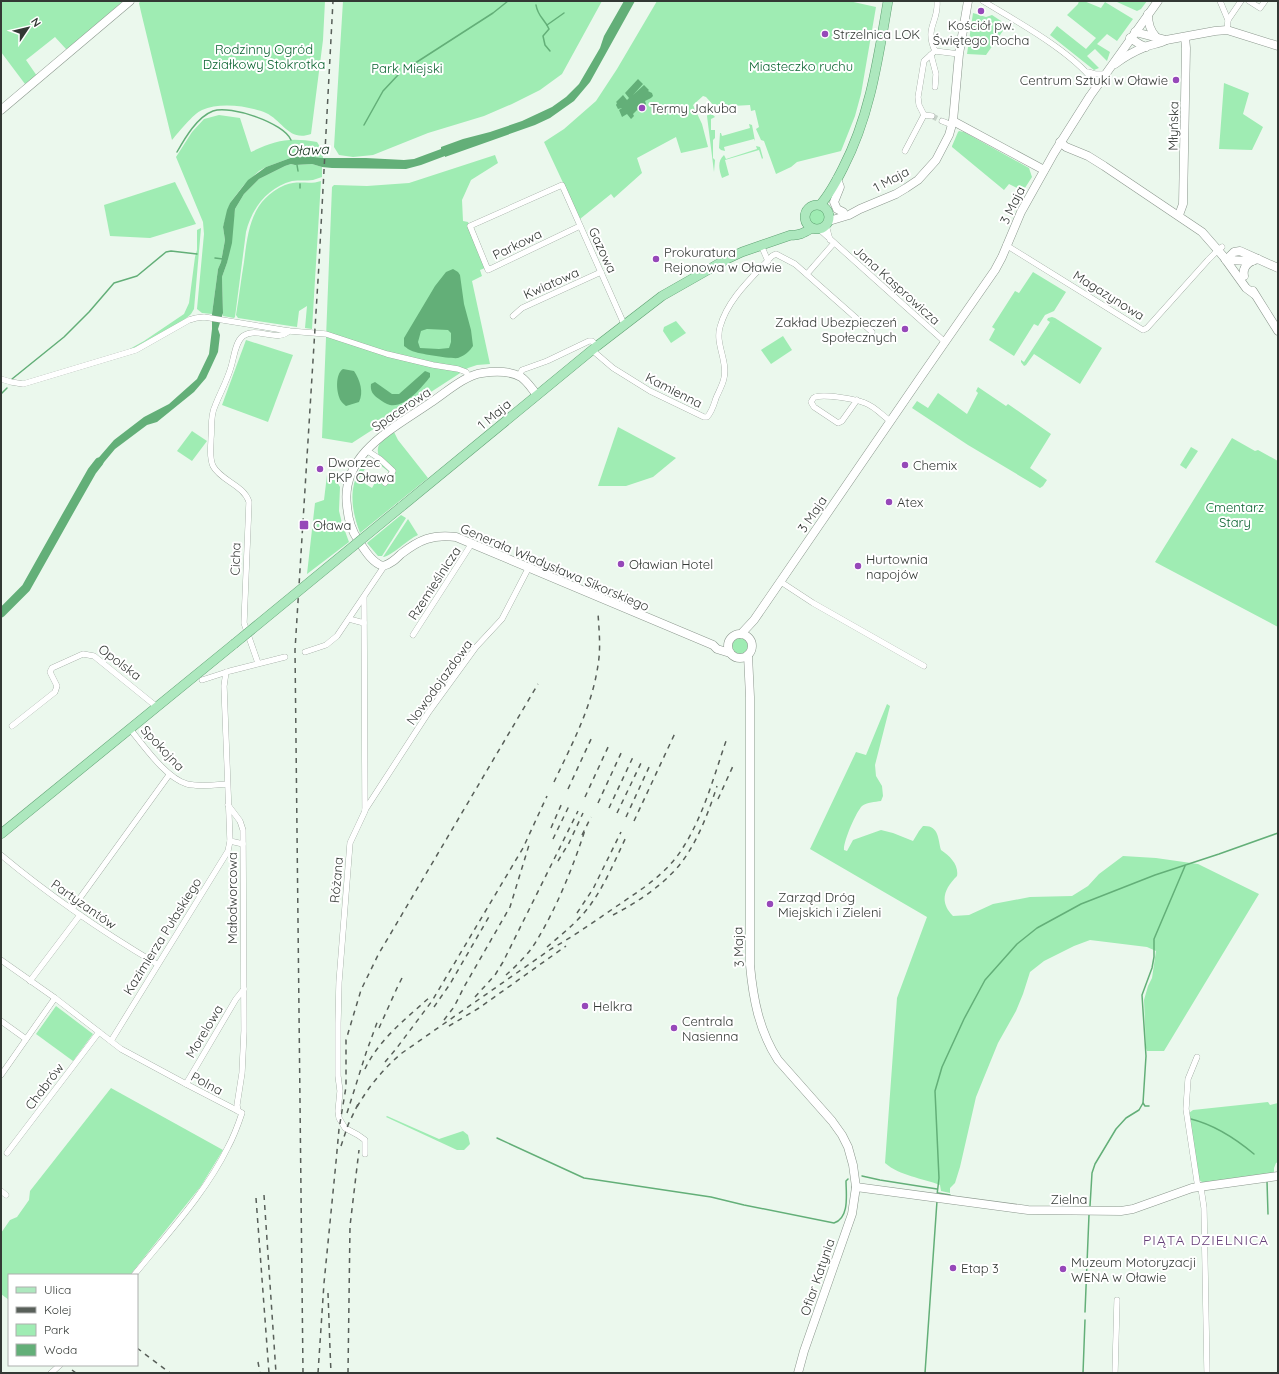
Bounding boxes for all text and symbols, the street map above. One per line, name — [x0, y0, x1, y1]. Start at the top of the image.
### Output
marker: Kościół pw. Świętego Rocha — [976, 6, 986, 16]
north arrow — [8, 8, 48, 48]
text: N — [28, 15, 44, 30]
place label: Kościół pw. Świętego Rocha — [933, 17, 1029, 48]
place label: Strzelnica LOK — [833, 26, 920, 42]
marker: Strzelnica LOK — [820, 29, 830, 39]
park label: Rodzinny Ogród Działkowy Stokrotka — [203, 41, 325, 72]
park label: Miasteczko ruchu — [749, 58, 853, 74]
park label: Park Miejski — [371, 60, 443, 76]
place label: Centrum Sztuki w Oławie — [1020, 72, 1168, 88]
marker: Centrum Sztuki w Oławie — [1171, 75, 1181, 85]
place label: Termy Jakuba — [650, 100, 737, 116]
street label: Młyńska — [1165, 101, 1181, 151]
marker: Termy Jakuba — [637, 103, 647, 113]
water label: Oława — [287, 140, 331, 160]
street label: 1 Maja — [870, 163, 912, 195]
street label: 3 Maja — [996, 183, 1028, 227]
street label: Parkowa — [490, 225, 544, 263]
street label: Gazowa — [585, 225, 621, 275]
street label: Jana Kasprowicza — [850, 242, 944, 328]
place label: Prokuratura Rejonowa w Oławie — [664, 244, 782, 275]
marker: Prokuratura Rejonowa w Oławie — [651, 254, 661, 264]
street label: Kwiatowa — [521, 264, 581, 302]
street label: Magazynowa — [1070, 267, 1148, 323]
place label: Zakład Ubezpieczeń Społecznych — [775, 314, 897, 345]
marker: Zakład Ubezpieczeń Społecznych — [900, 324, 910, 334]
street label: Kamienna — [643, 369, 705, 411]
street label: Spacerowa — [369, 384, 433, 434]
street label: 1 Maja — [474, 396, 514, 432]
place label: Dworzec PKP Oława — [328, 454, 394, 485]
place label: Chemix — [913, 457, 957, 473]
marker: Chemix — [900, 460, 910, 470]
marker: Dworzec PKP Oława — [315, 464, 325, 474]
street label: 3 Maja — [794, 493, 830, 535]
place label: Atex — [897, 494, 923, 510]
marker: Atex — [884, 497, 894, 507]
park label: Cmentarz Stary — [1206, 499, 1264, 530]
place label: Oława — [313, 517, 351, 533]
marker: Oława — [298, 519, 310, 531]
street label: Generała Władysława Sikorskiego — [458, 520, 652, 614]
street label: Cicha — [226, 542, 244, 576]
street label: Rzemieślnicza — [404, 543, 464, 623]
place label: Hurtownia napojów — [866, 551, 928, 582]
place label: Oławian Hotel — [629, 556, 713, 572]
marker: Oławian Hotel — [616, 559, 626, 569]
marker: Hurtownia napojów — [853, 561, 863, 571]
street label: Nowodojazdowa — [403, 636, 475, 728]
street label: Opolska — [95, 641, 145, 683]
street label: Spokojna — [138, 722, 188, 774]
street label: Małodworcowa — [224, 852, 240, 944]
street label: Różana — [326, 856, 346, 904]
street label: Kazimierza Pułaskiego — [119, 874, 205, 998]
street label: Partyzantów — [48, 876, 120, 932]
place label: Zarząd Dróg Miejskich i Zieleni — [778, 889, 881, 920]
marker: Zarząd Dróg Miejskich i Zieleni — [765, 899, 775, 909]
street label: 3 Maja — [729, 927, 747, 967]
place label: Helkra — [593, 998, 632, 1014]
marker: Helkra — [580, 1001, 590, 1011]
street label: Morelowa — [182, 1002, 226, 1060]
place label: Centrala Nasienna — [682, 1013, 738, 1044]
marker: Centrala Nasienna — [669, 1023, 679, 1033]
street label: Chabrów — [21, 1059, 67, 1112]
street label: Polna — [188, 1068, 226, 1098]
street label: Zielna — [1051, 1191, 1087, 1207]
district label: PIĄTA DZIELNICA — [1143, 1231, 1269, 1249]
street label: Ofiar Katynia — [796, 1236, 838, 1318]
place label: Muzeum Motoryzacji WENA w Oławie — [1071, 1254, 1196, 1285]
place label: Etap 3 — [961, 1260, 999, 1276]
marker: Etap 3 — [948, 1263, 958, 1273]
marker: Muzeum Motoryzacji WENA w Oławie — [1058, 1264, 1068, 1274]
legend — [8, 1274, 138, 1366]
text: Ulica — [44, 1282, 71, 1297]
text: Kolej — [44, 1302, 72, 1317]
text: Park — [44, 1322, 69, 1337]
text: Woda — [44, 1342, 77, 1357]

